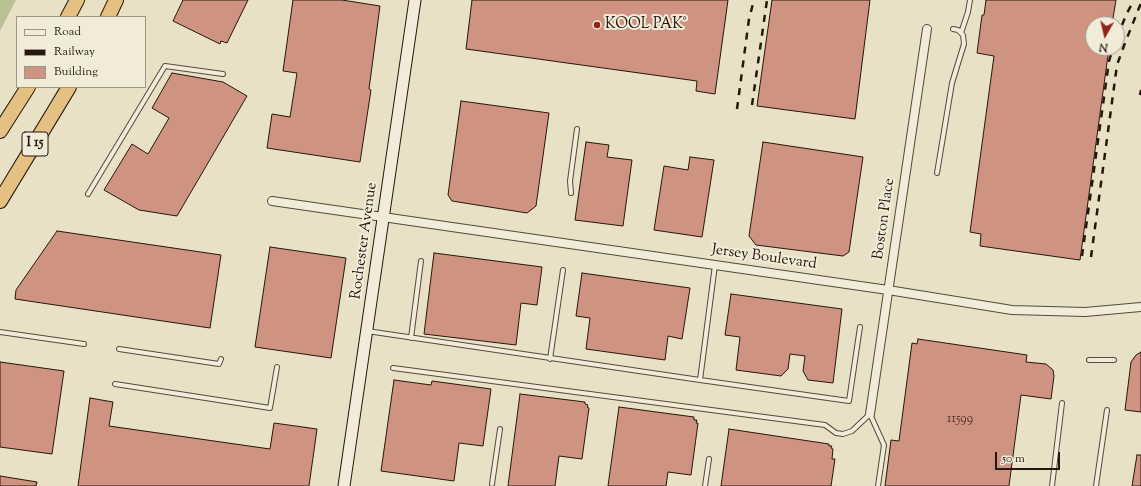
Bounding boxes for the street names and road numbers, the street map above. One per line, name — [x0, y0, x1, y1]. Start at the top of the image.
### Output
road number: I 15 — [22, 132, 48, 156]
street label: Boston Place — [870, 177, 900, 261]
street label: Rochester Avenue — [348, 181, 382, 301]
street label: Jersey Boulevard — [710, 242, 818, 274]

